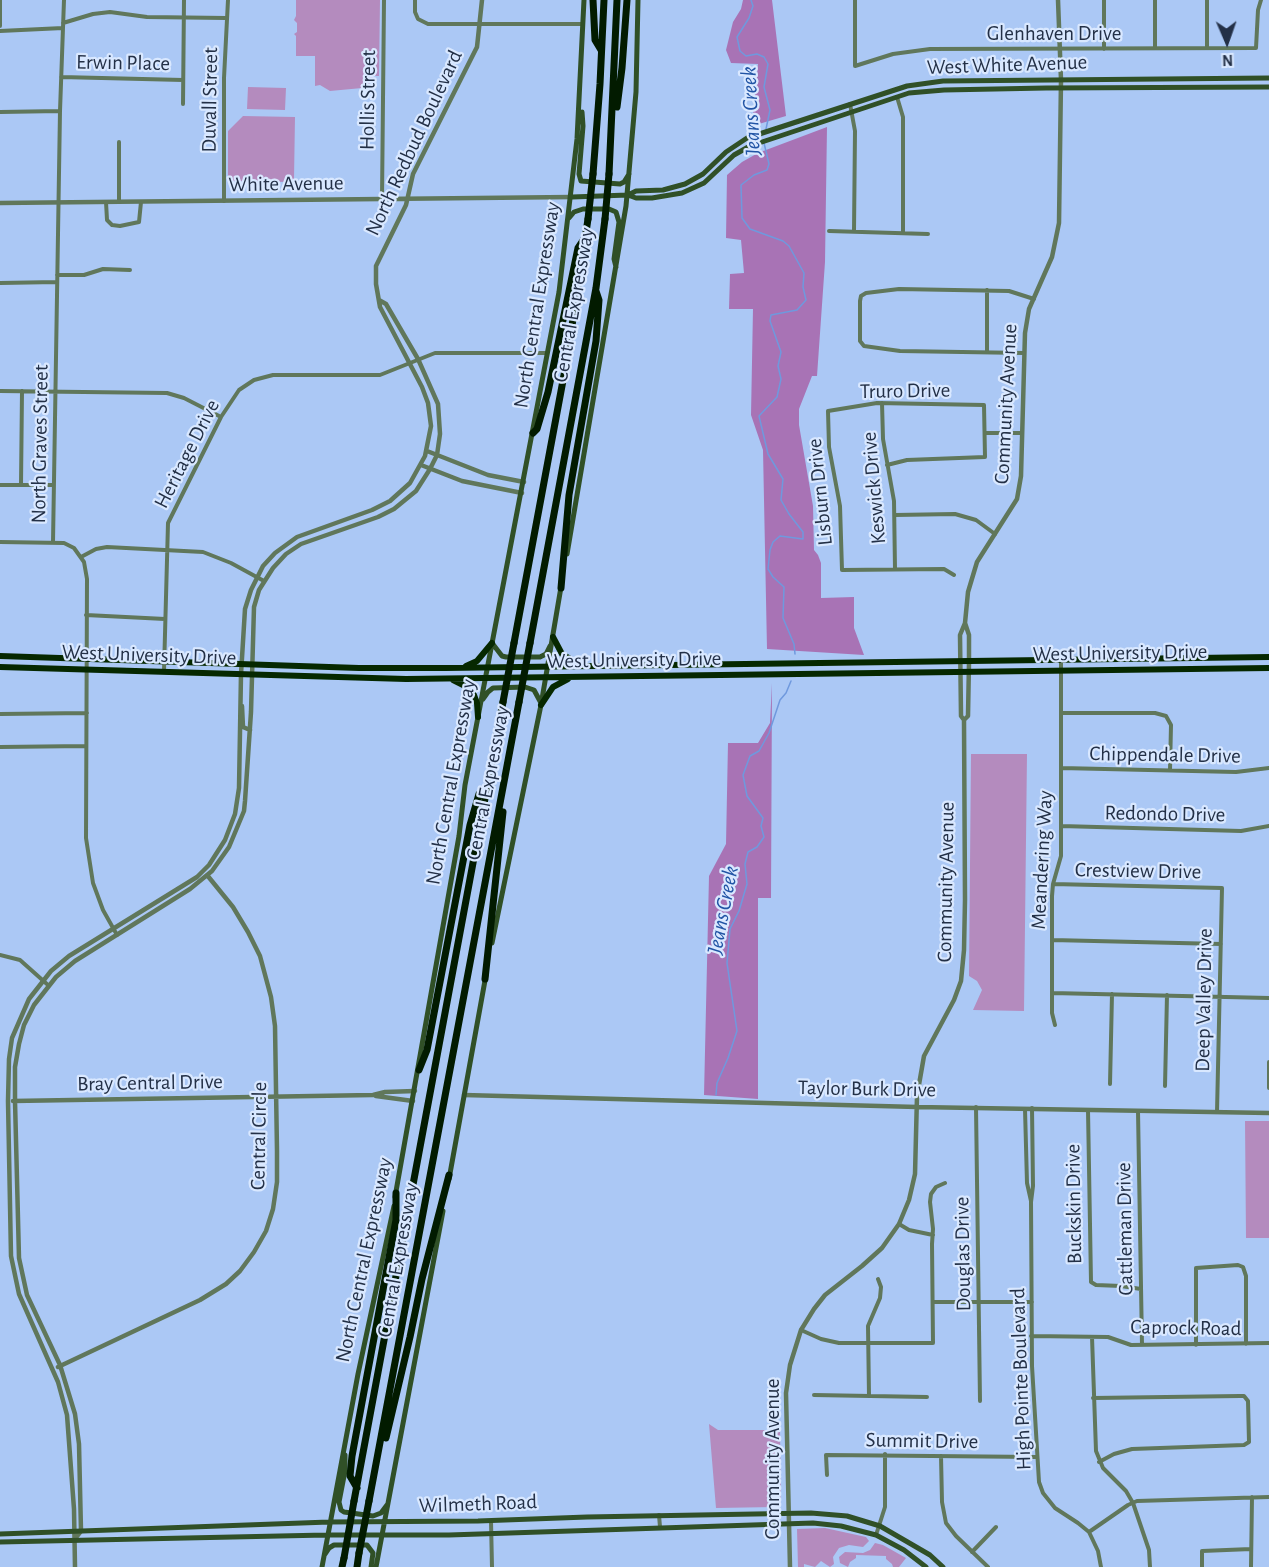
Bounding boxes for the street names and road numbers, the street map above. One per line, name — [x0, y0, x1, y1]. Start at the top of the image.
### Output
street label: Glenhaven Drive — [987, 21, 1121, 47]
street label: North Redbud Boulevard — [360, 46, 468, 240]
street label: Duvall Street — [196, 47, 224, 153]
street label: Erwin Place — [76, 50, 170, 76]
street label: Hollis Street — [355, 50, 381, 150]
street label: West White Avenue — [926, 50, 1088, 80]
street label: White Avenue — [228, 170, 344, 198]
street label: North Central Expressway — [508, 200, 566, 410]
street label: Central Expressway — [548, 226, 600, 384]
street label: Community Avenue — [989, 323, 1023, 485]
street label: North Graves Street — [26, 364, 54, 524]
street label: Truro Drive — [860, 378, 950, 404]
street label: Heritage Drive — [149, 395, 225, 513]
street label: Keswick Drive — [857, 431, 891, 545]
street label: Lisburn Drive — [802, 437, 838, 547]
street label: West University Drive — [61, 639, 237, 671]
street label: West University Drive — [1032, 639, 1208, 667]
street label: West University Drive — [546, 646, 722, 674]
street label: North Central Expressway — [420, 677, 482, 887]
street label: Central Expressway — [461, 704, 515, 862]
street label: Chippendale Drive — [1089, 741, 1241, 769]
street label: Meandering Way — [1026, 790, 1058, 930]
street label: Redondo Drive — [1104, 800, 1226, 828]
street label: Community Avenue — [932, 801, 960, 963]
street label: Crestview Drive — [1075, 857, 1201, 885]
street label: Deep Valley Drive — [1190, 928, 1218, 1072]
street label: Bray Central Drive — [77, 1069, 223, 1097]
street label: Taylor Burk Drive — [798, 1075, 936, 1103]
street label: Central Circle — [245, 1082, 273, 1190]
street label: Buckskin Drive — [1060, 1144, 1088, 1264]
street label: North Central Expressway — [330, 1155, 398, 1365]
street label: Cattleman Drive — [1111, 1162, 1139, 1296]
street label: Central Expressway — [372, 1181, 424, 1339]
street label: Douglas Drive — [949, 1196, 977, 1312]
street label: High Pointe Boulevard — [1005, 1287, 1037, 1471]
street label: Caprock Road — [1130, 1314, 1242, 1342]
street label: Community Avenue — [760, 1379, 786, 1539]
street label: Summit Drive — [865, 1427, 979, 1455]
street label: Wilmeth Road — [418, 1489, 538, 1519]

